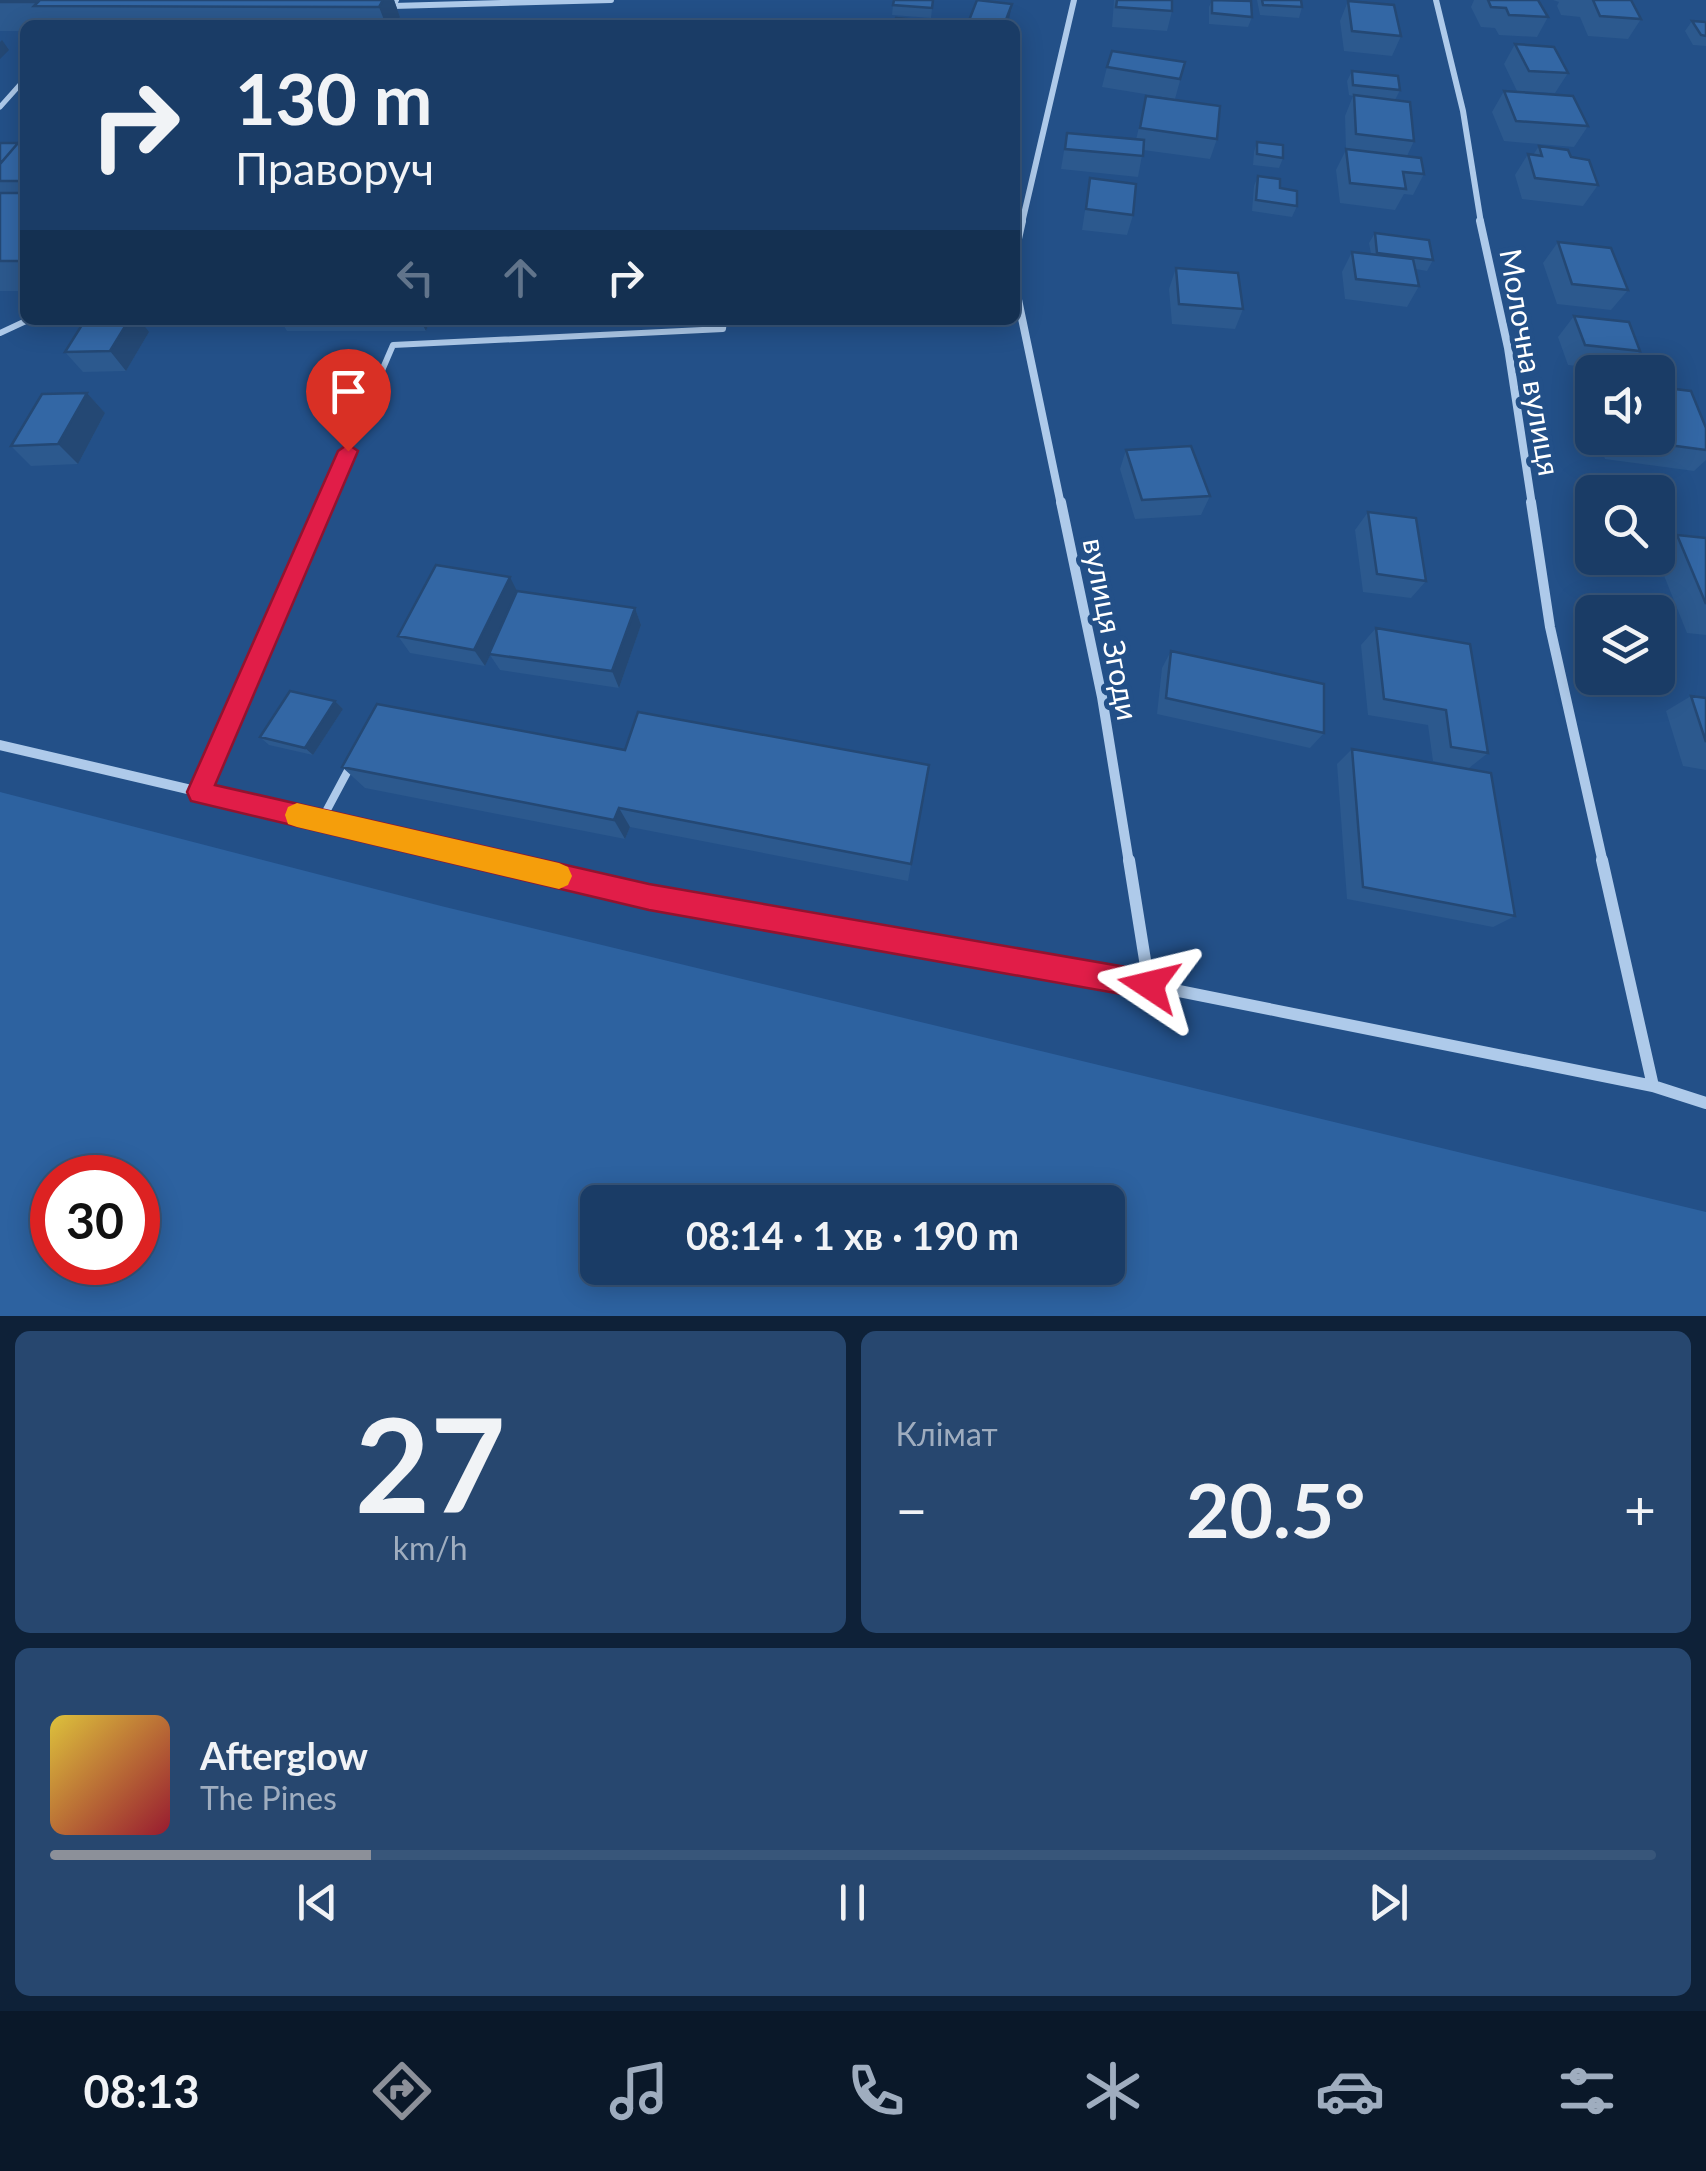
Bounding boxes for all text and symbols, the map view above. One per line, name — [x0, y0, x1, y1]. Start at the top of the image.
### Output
text: 130 m — [235, 56, 432, 140]
icon: right — [70, 60, 200, 190]
text: Праворуч — [235, 141, 434, 195]
street label: Молочна вулиця — [1493, 246, 1569, 478]
icon: left — [388, 250, 443, 305]
icon: ahead — [493, 250, 548, 305]
icon: right — [598, 250, 653, 305]
pin — [306, 349, 391, 452]
map controls — [1575, 355, 1675, 695]
button: sound — [1575, 355, 1675, 455]
icon: arrive — [321, 364, 376, 419]
button: search — [1575, 475, 1675, 575]
street label: вулиця Згоди — [1077, 535, 1147, 723]
button: layers — [1575, 595, 1675, 695]
position arrow — [1097, 933, 1201, 1037]
speed limit sign: 30 — [30, 1155, 160, 1285]
text: 08:14 · 1 хв · 190 m — [686, 1212, 1019, 1258]
text: 27 — [355, 1385, 506, 1541]
text: Клімат — [896, 1414, 998, 1453]
text: 20.5° — [1186, 1464, 1365, 1554]
text: − — [896, 1476, 927, 1542]
text: + — [1624, 1476, 1656, 1542]
text: km/h — [393, 1528, 468, 1567]
text: Afterglow — [200, 1732, 368, 1778]
text: The Pines — [200, 1778, 337, 1817]
icon: previous — [290, 1875, 345, 1930]
icon: pause — [825, 1875, 880, 1930]
icon: next — [1361, 1875, 1416, 1930]
icon: directions — [367, 2056, 437, 2126]
icon: music — [604, 2056, 674, 2126]
icon: phone — [841, 2056, 911, 2126]
icon: climate — [1078, 2056, 1148, 2126]
icon: car — [1315, 2056, 1385, 2126]
icon: filters — [1552, 2056, 1622, 2126]
text: 08:13 — [84, 2064, 200, 2118]

